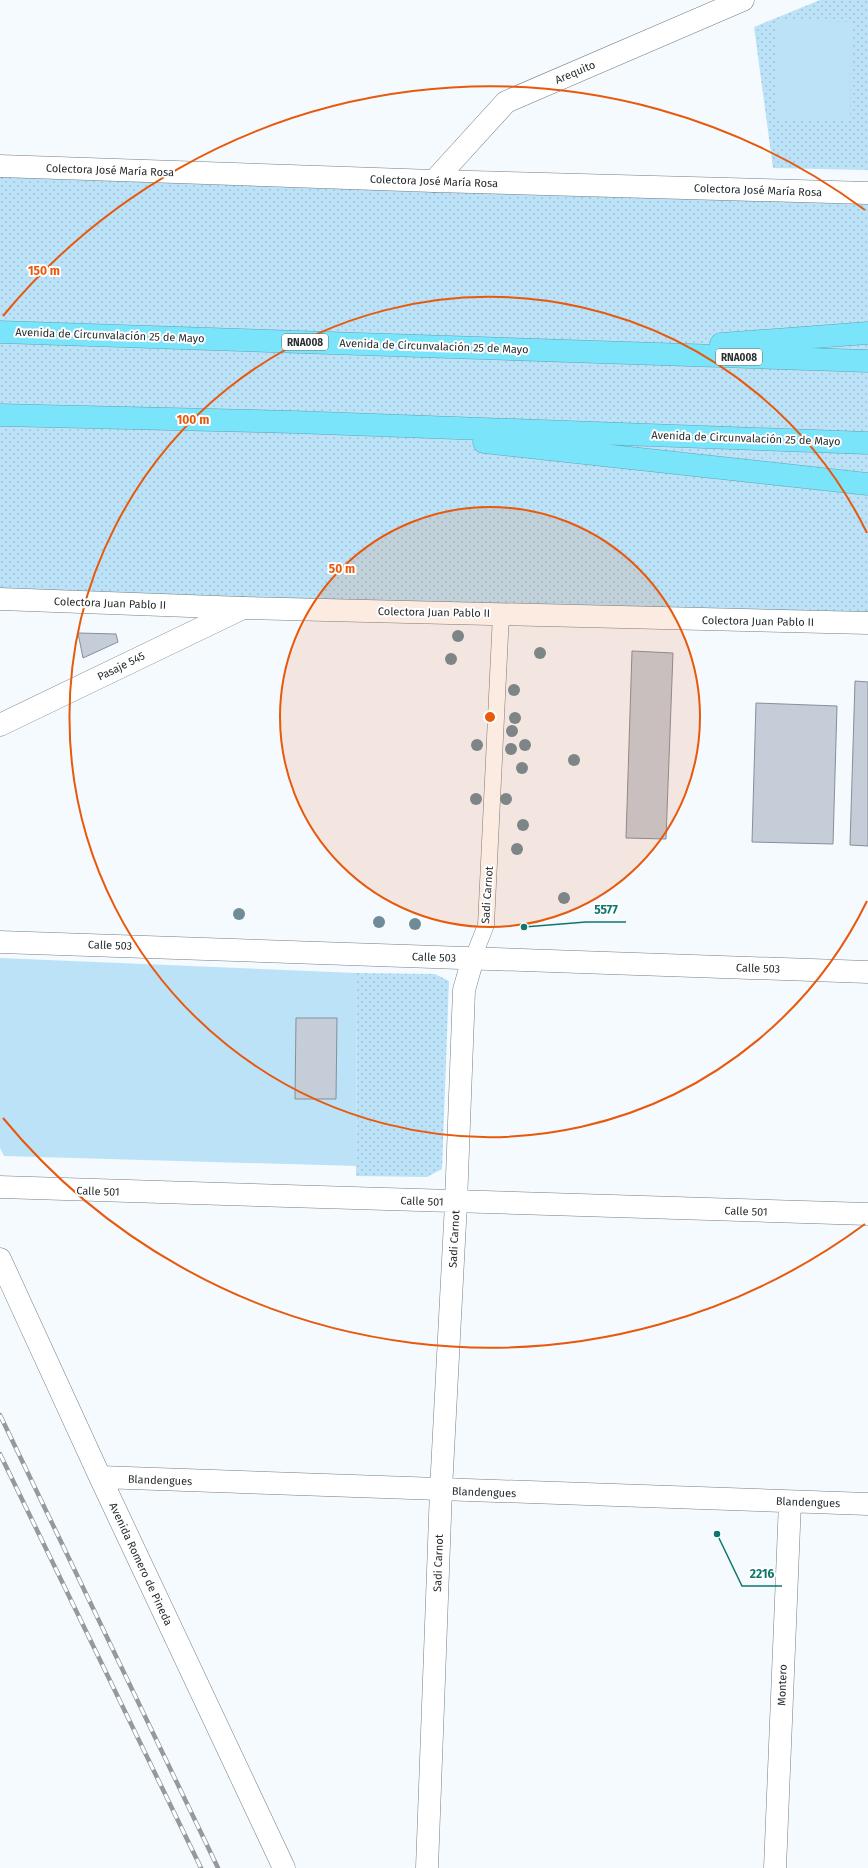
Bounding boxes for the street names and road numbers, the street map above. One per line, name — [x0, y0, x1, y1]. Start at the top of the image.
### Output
street label: Arequito — [553, 58, 597, 87]
street label: Colectora José María Rosa — [46, 162, 174, 179]
street label: Colectora José María Rosa — [370, 173, 498, 190]
street label: Colectora José María Rosa — [694, 182, 822, 199]
street label: Avenida de Circunvalación 25 de Mayo — [15, 326, 205, 345]
road number: RNA008 — [282, 334, 328, 350]
street label: Avenida de Circunvalación 25 de Mayo — [339, 337, 529, 356]
road number: RNA008 — [716, 349, 762, 365]
street label: Avenida de Circunvalación 25 de Mayo — [651, 429, 841, 448]
street label: Colectora Juan Pablo II — [54, 595, 166, 612]
street label: Colectora Juan Pablo II — [378, 605, 490, 620]
street label: Colectora Juan Pablo II — [702, 614, 814, 629]
street label: Pasaje 545 — [95, 649, 148, 684]
street label: Sadi Carnot — [479, 866, 496, 924]
street label: Calle 503 — [88, 938, 132, 953]
street label: Calle 503 — [412, 950, 456, 965]
street label: Calle 503 — [736, 961, 780, 976]
street label: Calle 501 — [76, 1184, 120, 1199]
street label: Calle 501 — [400, 1194, 444, 1209]
street label: Calle 501 — [724, 1204, 768, 1219]
street label: Sadi Carnot — [446, 1210, 463, 1268]
street label: Blandengues — [128, 1473, 192, 1488]
street label: Blandengues — [452, 1485, 516, 1500]
street label: Blandengues — [776, 1495, 840, 1510]
street label: Avenida Romero de Pineda — [106, 1501, 175, 1628]
street label: Sadi Carnot — [431, 1534, 446, 1592]
street label: Montero — [775, 1664, 790, 1706]

